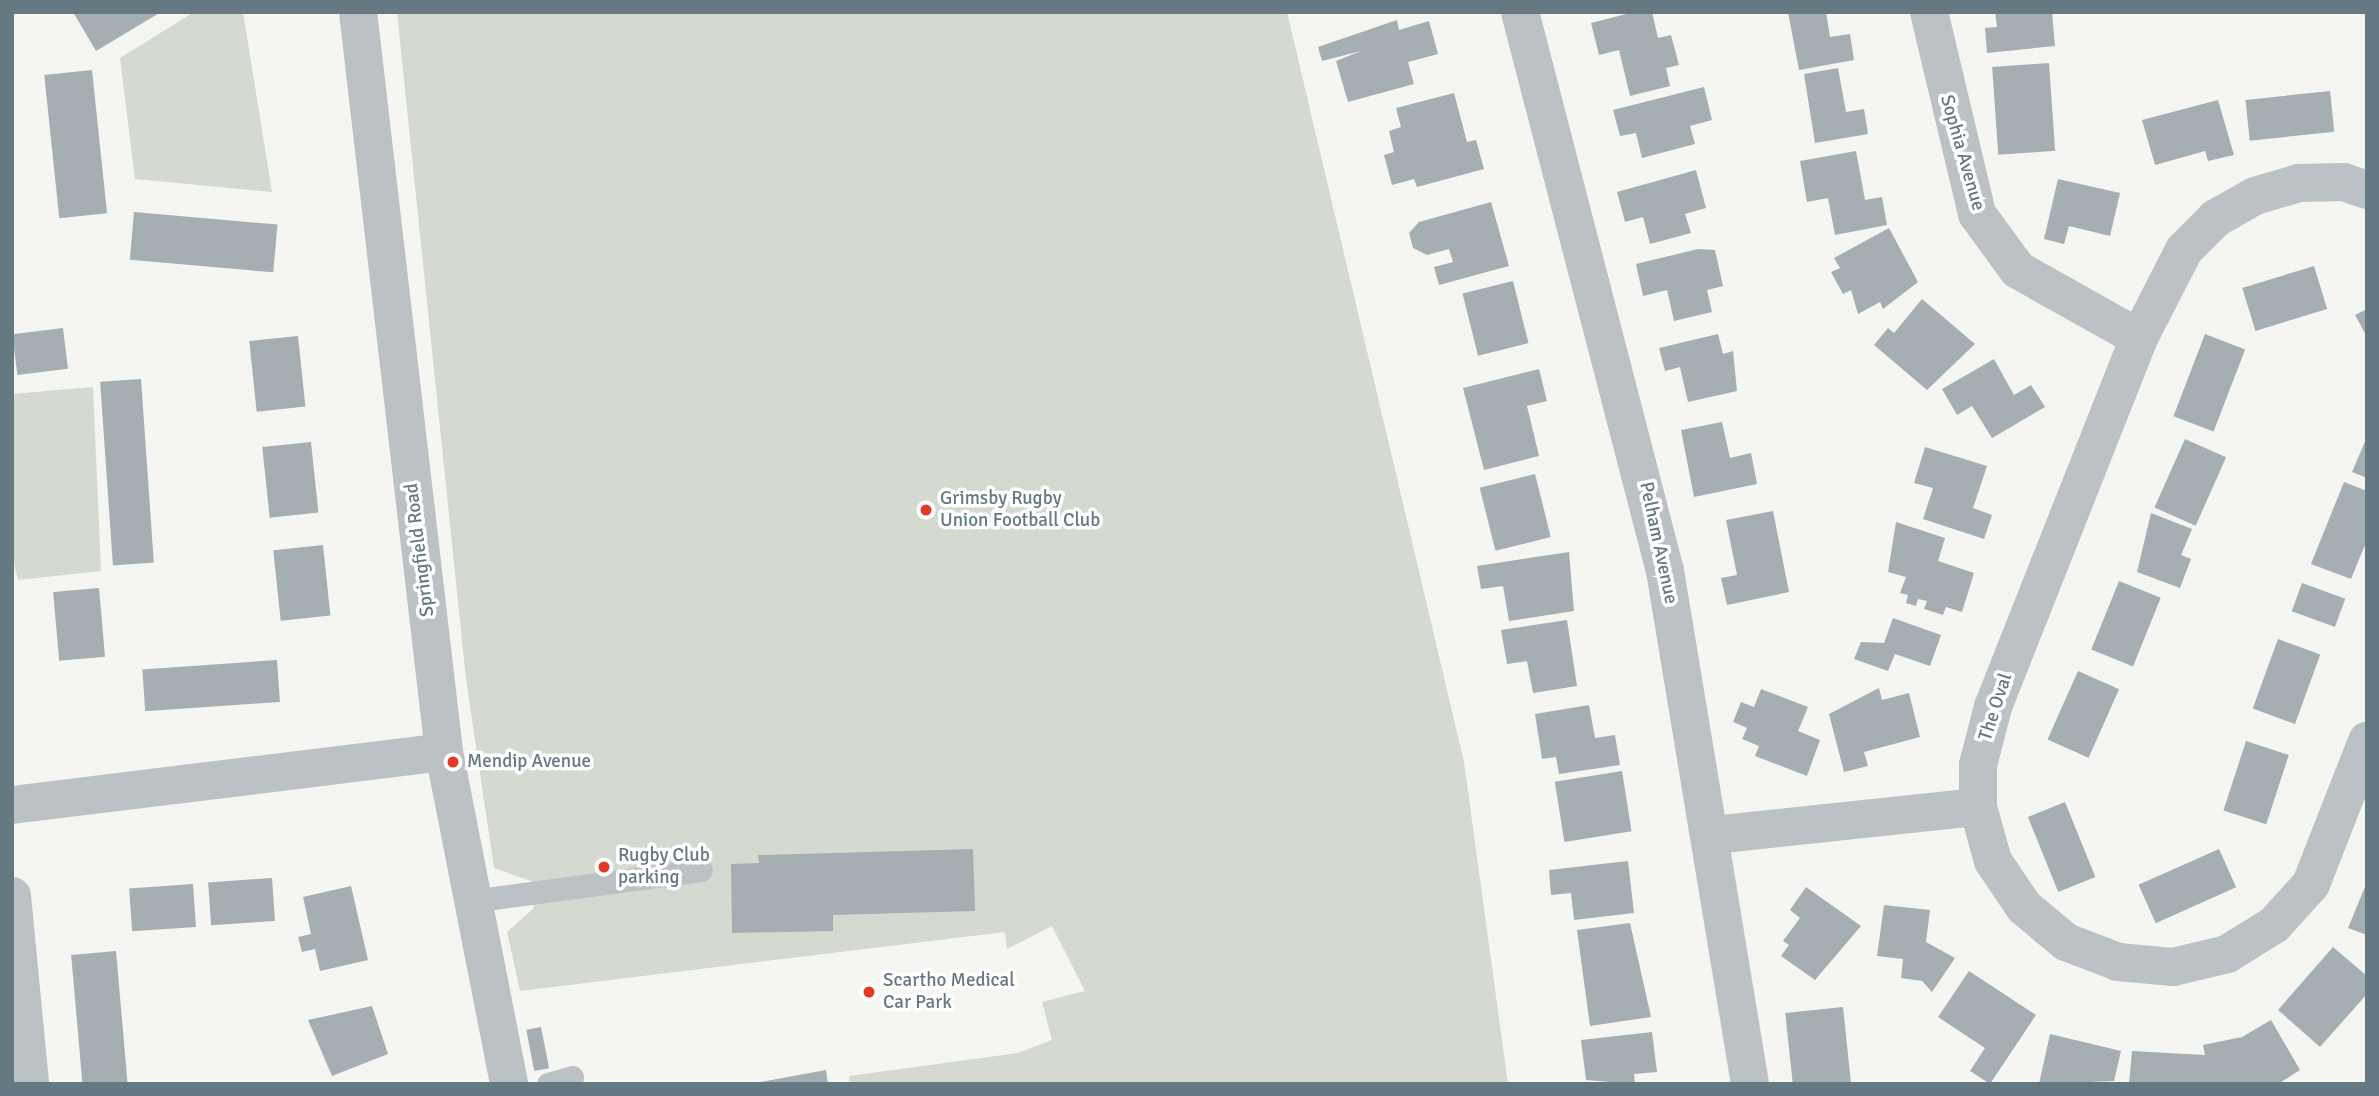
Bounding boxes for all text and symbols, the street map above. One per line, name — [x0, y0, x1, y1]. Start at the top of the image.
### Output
street label: Sophia Avenue — [1935, 93, 1989, 213]
street label: Pelham Avenue — [1634, 480, 1682, 606]
street label: Springfield Road — [400, 482, 440, 618]
place label: Grimsby Rugby Union Football Club — [940, 488, 1100, 532]
marker: Grimsby Rugby Union Football Club — [918, 502, 934, 518]
street label: The Oval — [1974, 670, 2018, 744]
place label: Mendip Avenue — [467, 751, 591, 773]
marker: Mendip Avenue — [445, 754, 461, 770]
place label: Rugby Club parking — [618, 845, 710, 889]
marker: Rugby Club parking — [596, 859, 612, 875]
place label: Scartho Medical Car Park — [883, 970, 1015, 1014]
marker: Scartho Medical Car Park — [861, 984, 877, 1000]

